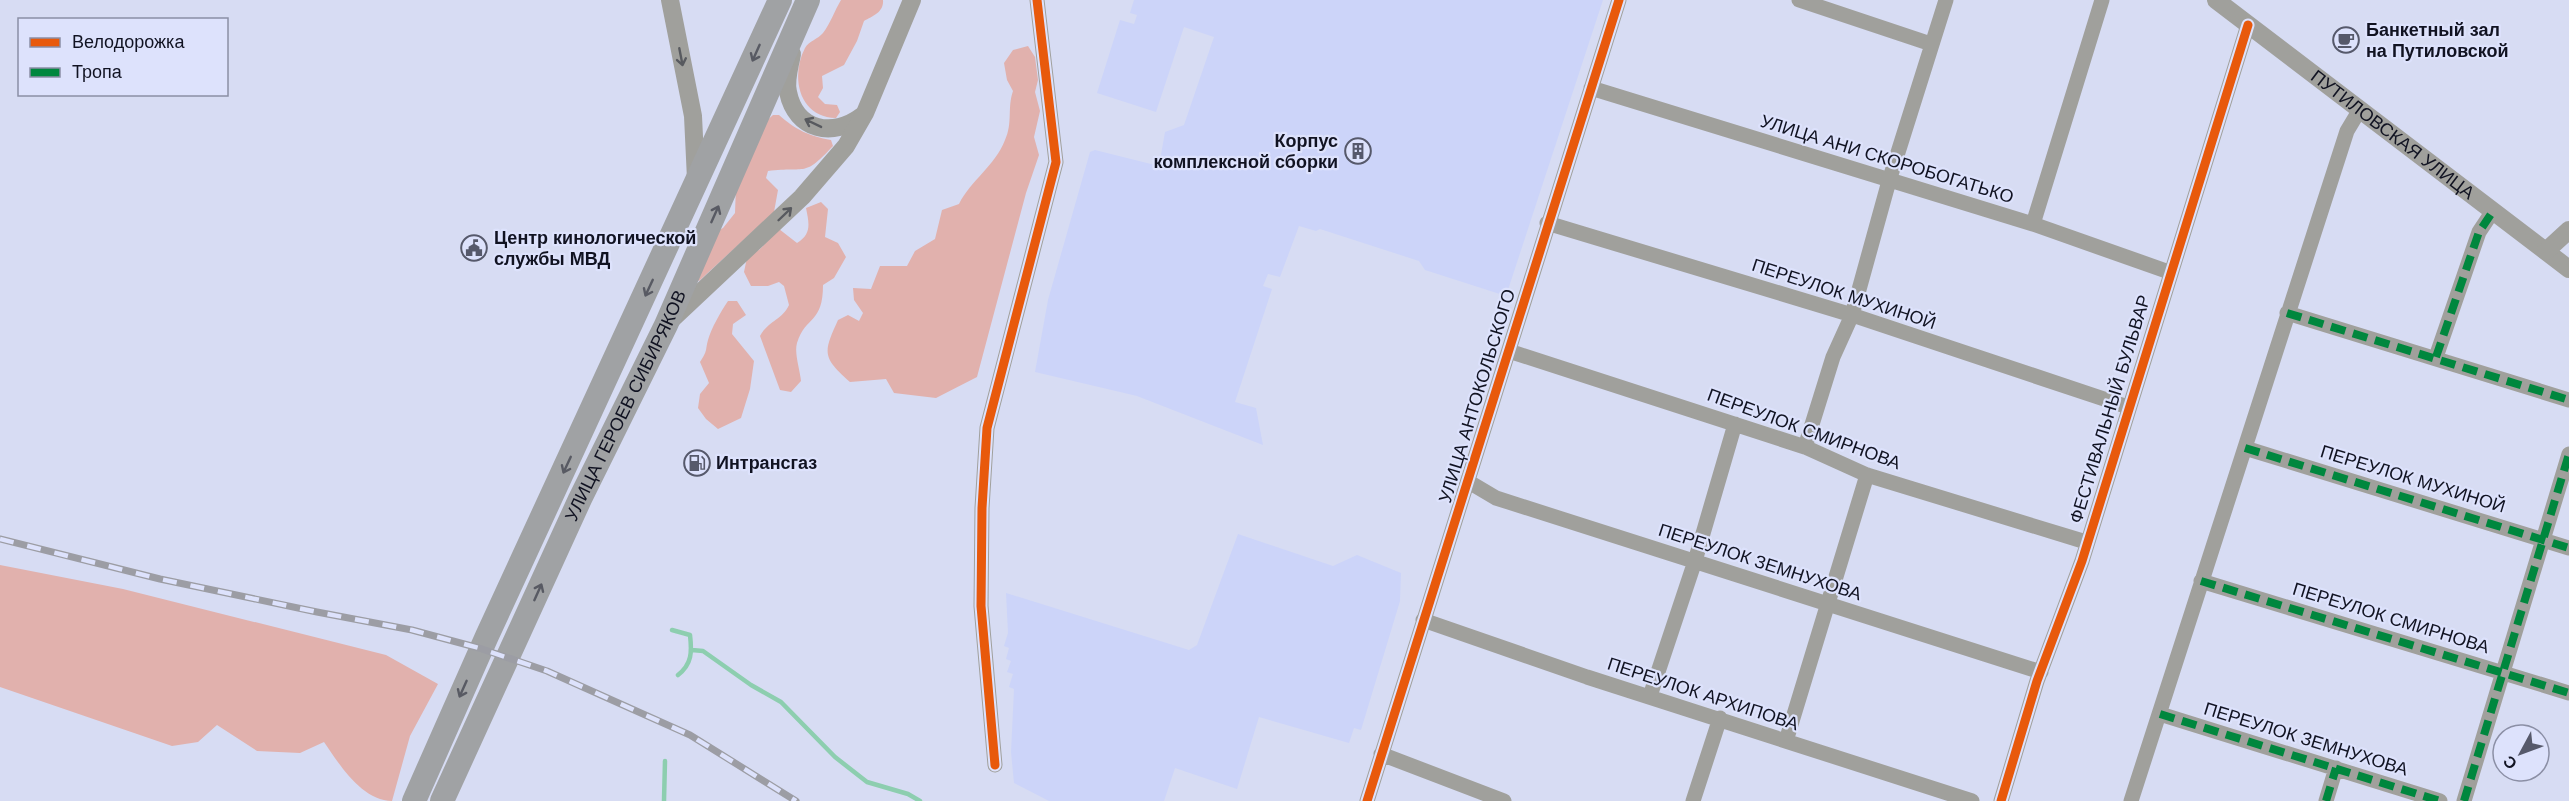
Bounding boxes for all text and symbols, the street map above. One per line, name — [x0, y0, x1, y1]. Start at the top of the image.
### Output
legend — [18, 18, 228, 96]
place label: Банкетный зал на Путиловской — [2366, 20, 2509, 61]
cafe icon: Банкетный зал на Путиловской — [2331, 25, 2361, 55]
text: Велодорожка — [72, 32, 185, 52]
one-way arrow — [750, 44, 761, 62]
one-way arrow — [676, 47, 687, 67]
text: Тропа — [72, 62, 123, 82]
street label: ПУТИЛОВСКАЯ УЛИЦА — [2307, 66, 2478, 203]
street label: УЛИЦА АНИ СКОРОБОГАТЬКО — [1758, 111, 2016, 207]
one-way arrow — [804, 117, 822, 129]
place label: Корпус комплексной сборки — [1153, 131, 1338, 172]
building icon: Корпус комплексной сборки — [1343, 136, 1373, 166]
one-way arrow — [710, 205, 721, 223]
one-way arrow — [778, 206, 793, 221]
place label: Центр кинологической службы МВД — [494, 228, 696, 269]
public building icon: Центр кинологической службы МВД — [459, 233, 489, 263]
street label: ПЕРЕУЛОК МУХИНОЙ — [1749, 254, 1939, 333]
one-way arrow — [642, 278, 654, 296]
street label: УЛИЦА ГЕРОЕВ СИБИРЯКОВ — [561, 287, 690, 524]
street label: УЛИЦА АНТОКОЛЬСКОГО — [1435, 287, 1519, 505]
street label: ФЕСТИВАЛЬНЫЙ БУЛЬВАР — [2065, 292, 2154, 526]
street label: ПЕРЕУЛОК СМИРНОВА — [1705, 385, 1903, 473]
street label: ПЕРЕУЛОК МУХИНОЙ — [2318, 440, 2508, 517]
fuel station icon: Интрансгаз — [682, 448, 712, 478]
place label: Интрансгаз — [716, 453, 817, 473]
one-way arrow — [560, 455, 572, 473]
street label: ПЕРЕУЛОК ЗЕМНУХОВА — [1656, 520, 1864, 604]
street label: ПЕРЕУЛОК СМИРНОВА — [2290, 579, 2492, 657]
one-way arrow — [533, 583, 544, 601]
street label: ПЕРЕУЛОК АРХИПОВА — [1605, 654, 1801, 734]
one-way arrow — [457, 680, 468, 698]
street label: ПЕРЕУЛОК ЗЕМНУХОВА — [2202, 698, 2410, 780]
north arrow — [2491, 723, 2551, 783]
text: С — [2500, 752, 2520, 772]

